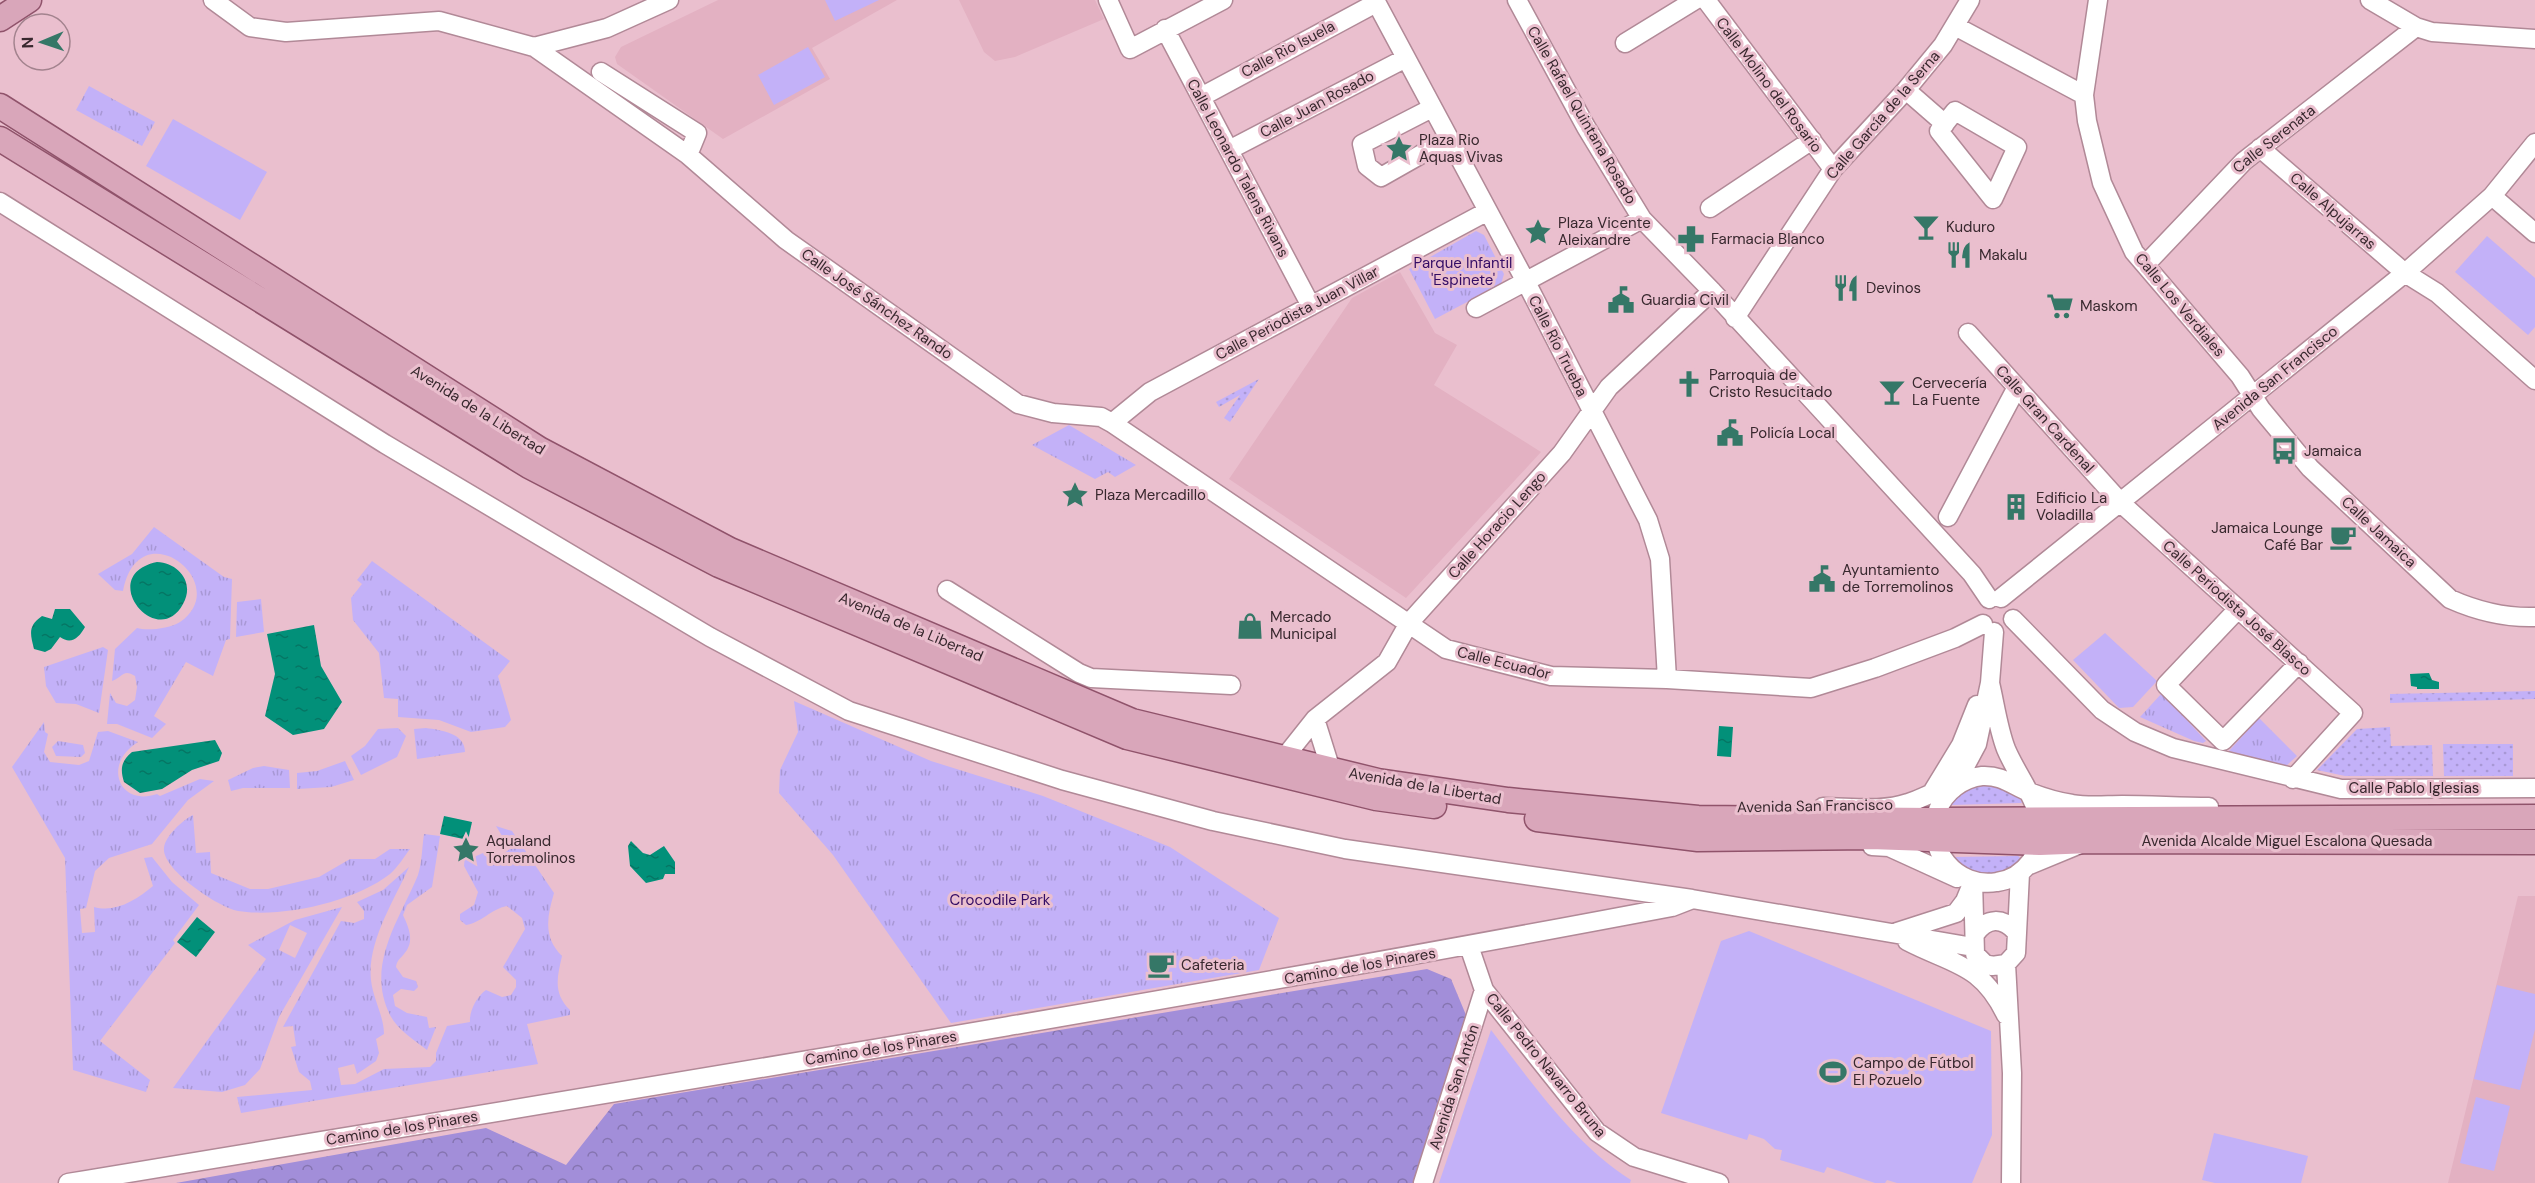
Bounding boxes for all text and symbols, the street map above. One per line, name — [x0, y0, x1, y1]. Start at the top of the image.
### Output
north arrow — [12, 12, 72, 72]
street label: Calle Molino del Rosario — [1712, 13, 1827, 157]
street label: Calle Rio Isuela — [1238, 16, 1338, 82]
street label: Calle Rafael Quintana Rosado — [1523, 22, 1641, 208]
text: N — [17, 36, 38, 49]
street label: Calle García de la Serna — [1822, 47, 1944, 183]
street label: Calle Juan Rosado — [1257, 65, 1378, 142]
street label: Calle Leonardo Talens Rivans — [1182, 75, 1294, 261]
street label: Calle Serenata — [2229, 100, 2319, 178]
place label: Plaza Rio Aquas Vivas — [1419, 130, 1503, 167]
place icon: Plaza Rio Aquas Vivas — [1384, 134, 1414, 164]
street label: Calle Alpujarras — [2286, 168, 2380, 254]
bar icon: Kuduro — [1911, 212, 1941, 242]
place label: Plaza Vicente Aleixandre — [1558, 213, 1651, 250]
place icon: Plaza Vicente Aleixandre — [1523, 217, 1553, 247]
place label: Kuduro — [1946, 217, 1995, 237]
pharmacy icon: Farmacia Blanco — [1676, 224, 1706, 254]
place label: Farmacia Blanco — [1711, 229, 1825, 249]
restaurant icon: Makalu — [1944, 240, 1974, 270]
street label: Calle José Sánchez Rando — [797, 244, 957, 364]
place label: Makalu — [1979, 245, 2027, 265]
street label: Calle Los Verdiales — [2131, 249, 2229, 361]
park label: Parque Infantil 'Espinete' — [1414, 253, 1512, 290]
street label: Calle Periodista Juan Villar — [1212, 261, 1382, 365]
restaurant icon: Devinos — [1831, 273, 1861, 303]
place label: Devinos — [1866, 278, 1921, 298]
public building icon: Guardia Civil — [1606, 285, 1636, 315]
place label: Guardia Civil — [1641, 290, 1729, 310]
supermarket icon: Maskom — [2045, 291, 2075, 321]
street label: Calle Río Trueba — [1524, 292, 1592, 400]
place label: Maskom — [2080, 296, 2138, 316]
street label: Avenida San Francisco — [2208, 321, 2342, 435]
street label: Avenida de la Libertad — [407, 360, 549, 460]
street label: Calle Gran Cardenal — [1991, 361, 2099, 477]
place label: Parroquia de Cristo Resucitado — [1709, 365, 1832, 402]
church icon: Parroquia de Cristo Resucitado — [1674, 369, 1704, 399]
place label: Cervecería La Fuente — [1912, 373, 1987, 410]
bar icon: Cervecería La Fuente — [1877, 377, 1907, 407]
public building icon: Policía Local — [1715, 418, 1745, 448]
place label: Policía Local — [1750, 423, 1835, 443]
bus stop icon: Jamaica — [2269, 436, 2299, 466]
place label: Jamaica — [2304, 441, 2362, 461]
street label: Calle Horacio Lengo — [1444, 467, 1551, 583]
place icon: Plaza Mercadillo — [1060, 480, 1090, 510]
place label: Plaza Mercadillo — [1095, 485, 1206, 505]
place label: Edificio La Voladilla — [2036, 488, 2107, 525]
building icon: Edificio La Voladilla — [2001, 492, 2031, 522]
street label: Calle Jamaica — [2337, 492, 2421, 572]
place label: Jamaica Lounge Café Bar — [2211, 518, 2323, 555]
cafe icon: Jamaica Lounge Café Bar — [2328, 522, 2358, 552]
street label: Calle Periodista José Blasco — [2159, 536, 2316, 680]
place label: Ayuntamiento de Torremolinos — [1842, 560, 1953, 597]
public building icon: Ayuntamiento de Torremolinos — [1807, 564, 1837, 594]
street label: Avenida de la Libertad — [836, 588, 986, 666]
place label: Mercado Municipal — [1270, 607, 1337, 644]
shop icon: Mercado Municipal — [1235, 611, 1265, 641]
street label: Calle Ecuador — [1455, 642, 1553, 684]
street label: Avenida de la Libertad — [1347, 763, 1503, 809]
street label: Calle Pablo Iglesias — [2349, 778, 2479, 798]
street label: Avenida San Francisco — [1737, 795, 1893, 817]
place label: Aqualand Torremolinos — [486, 831, 576, 868]
street label: Avenida Alcalde Miguel Escalona Quesada — [2141, 831, 2433, 851]
place icon: Aqualand Torremolinos — [451, 835, 481, 865]
park label: Crocodile Park — [950, 890, 1051, 910]
street label: Camino de los Pinares — [1283, 943, 1437, 989]
cafe icon: Cafeteria — [1146, 950, 1176, 980]
place label: Cafeteria — [1181, 955, 1244, 975]
street label: Calle Pedro Navarro Bruna — [1482, 989, 1610, 1141]
street label: Avenida San Antón — [1424, 1022, 1484, 1152]
street label: Camino de los Pinares — [804, 1026, 958, 1070]
place label: Campo de Fútbol El Pozuelo — [1853, 1053, 1974, 1090]
sports icon: Campo de Fútbol El Pozuelo — [1818, 1057, 1848, 1087]
street label: Camino de los Pinares — [325, 1106, 479, 1150]

